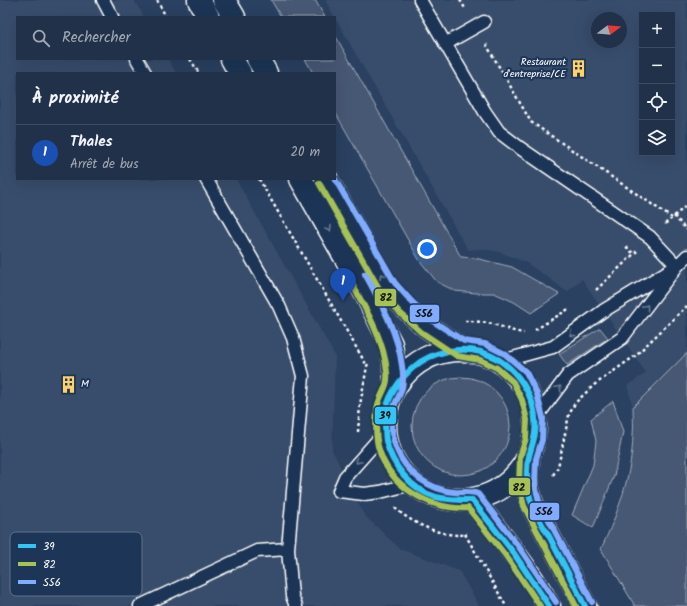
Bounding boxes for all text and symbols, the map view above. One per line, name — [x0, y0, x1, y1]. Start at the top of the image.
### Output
north arrow — [591, 12, 627, 48]
map controls — [639, 12, 675, 156]
button: + — [639, 12, 675, 48]
search box — [16, 16, 336, 60]
text: Rechercher — [62, 26, 130, 50]
icon: search — [30, 27, 52, 49]
button: − — [639, 48, 675, 84]
place label: Restaurant d'entreprise/CE — [503, 54, 567, 82]
building icon: Restaurant d'entreprise/CE — [569, 58, 589, 78]
button: locate — [639, 84, 675, 120]
text: À proximité — [32, 85, 119, 112]
button: layers — [639, 120, 675, 156]
text: Thales — [70, 130, 113, 154]
text: 1 — [43, 142, 47, 163]
text: 20 m — [290, 142, 320, 163]
text: Arrêt de bus — [70, 154, 139, 175]
one-way arrow — [325, 224, 332, 232]
your location — [417, 239, 437, 259]
pin: 1 — [330, 268, 356, 301]
one-way arrow — [379, 273, 386, 280]
line badge: 82 — [374, 288, 397, 307]
text: 82 — [380, 289, 392, 307]
line badge: S56 — [409, 304, 440, 323]
one-way arrow — [641, 304, 648, 311]
text: S56 — [415, 305, 433, 323]
one-way arrow — [569, 329, 576, 336]
building icon: M — [58, 374, 78, 394]
place label: M — [81, 376, 89, 392]
one-way arrow — [554, 385, 561, 392]
line badge: 39 — [374, 406, 397, 425]
text: 39 — [378, 407, 391, 425]
one-way arrow — [355, 457, 362, 464]
line badge: 82 — [508, 477, 531, 496]
text: 82 — [513, 479, 525, 497]
line badge: S56 — [529, 502, 560, 521]
text: S56 — [535, 503, 553, 521]
legend — [10, 532, 142, 596]
text: 39 — [43, 538, 55, 556]
text: 82 — [43, 556, 56, 574]
text: S56 — [43, 574, 61, 592]

